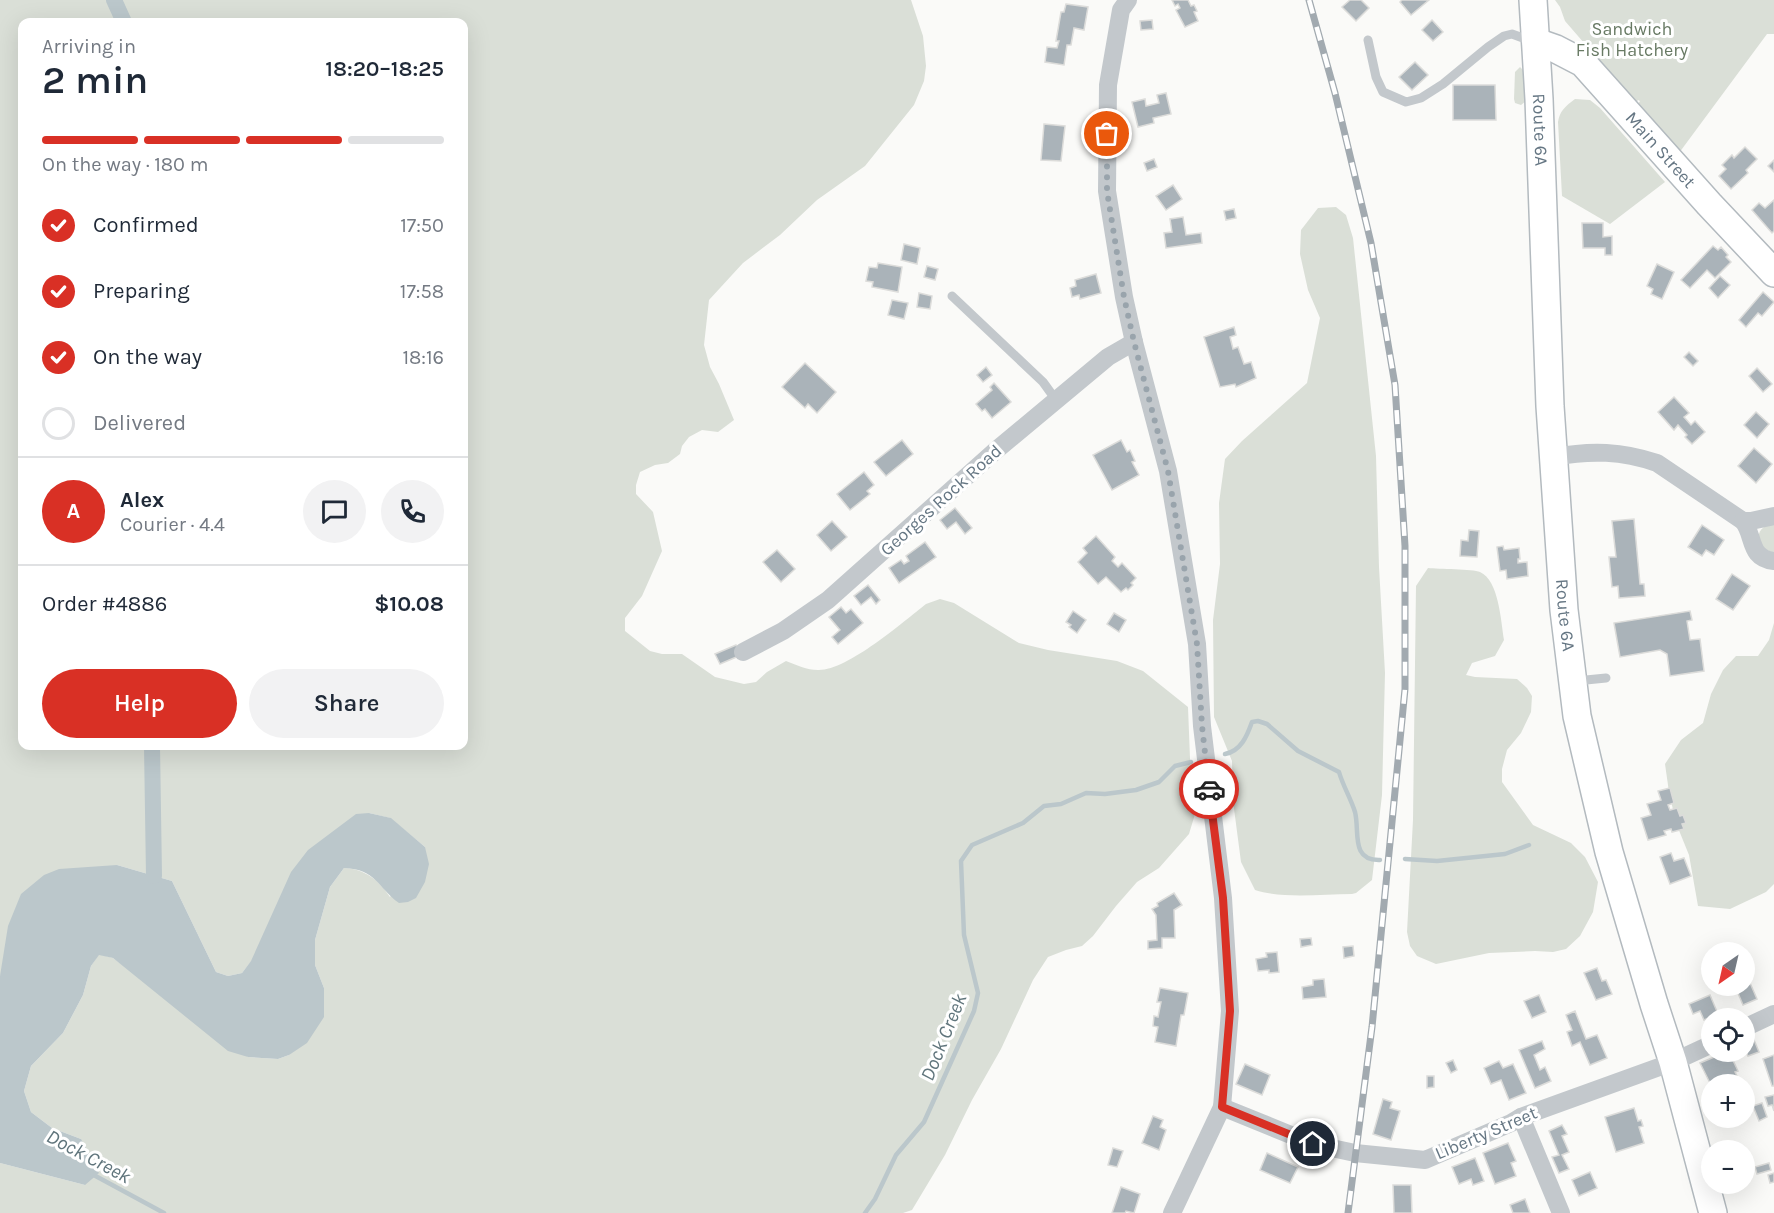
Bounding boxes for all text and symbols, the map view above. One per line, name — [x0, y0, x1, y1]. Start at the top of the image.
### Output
park label: Sandwich Fish Hatchery — [1576, 18, 1689, 61]
text: Arriving in — [42, 35, 136, 58]
text: 18:20–18:25 — [325, 56, 444, 82]
text: 2 min — [42, 57, 148, 103]
street label: Route 6A — [1528, 93, 1552, 167]
street label: Main Street — [1621, 107, 1701, 193]
pin — [1081, 108, 1132, 159]
icon: bag — [1090, 117, 1123, 150]
text: On the way · 180 m — [42, 153, 208, 176]
icon: check — [42, 209, 75, 242]
text: Confirmed — [93, 212, 199, 238]
text: 17:50 — [400, 214, 444, 237]
icon: check — [42, 275, 75, 308]
text: Preparing — [93, 278, 190, 304]
text: 17:58 — [400, 280, 444, 303]
icon: check — [42, 341, 75, 374]
text: On the way — [93, 344, 202, 370]
text: 18:16 — [402, 346, 444, 369]
text: Delivered — [93, 410, 186, 436]
street label: Georges Rock Road — [876, 440, 1006, 560]
button: chat — [303, 480, 366, 543]
button: phone — [381, 480, 444, 543]
text: Alex — [120, 487, 164, 513]
text: A — [67, 498, 80, 524]
text: Courier · 4.4 — [120, 513, 225, 536]
street label: Route 6A — [1551, 578, 1580, 653]
text: Order #4886 — [42, 591, 167, 617]
text: $10.08 — [374, 591, 444, 617]
button: Help — [42, 669, 237, 738]
button: Share — [249, 669, 444, 738]
courier — [1179, 759, 1239, 819]
icon: car — [1193, 773, 1226, 806]
north arrow — [1701, 942, 1755, 996]
map controls — [1701, 942, 1755, 1194]
water label: Dock Creek — [916, 989, 972, 1084]
button: locate — [1701, 1008, 1755, 1062]
button: + — [1701, 1074, 1755, 1128]
street label: Liberty Street — [1432, 1101, 1541, 1164]
pin — [1287, 1118, 1338, 1169]
water label: Dock Creek — [43, 1125, 136, 1189]
icon: home — [1296, 1127, 1329, 1160]
button: − — [1701, 1140, 1755, 1194]

